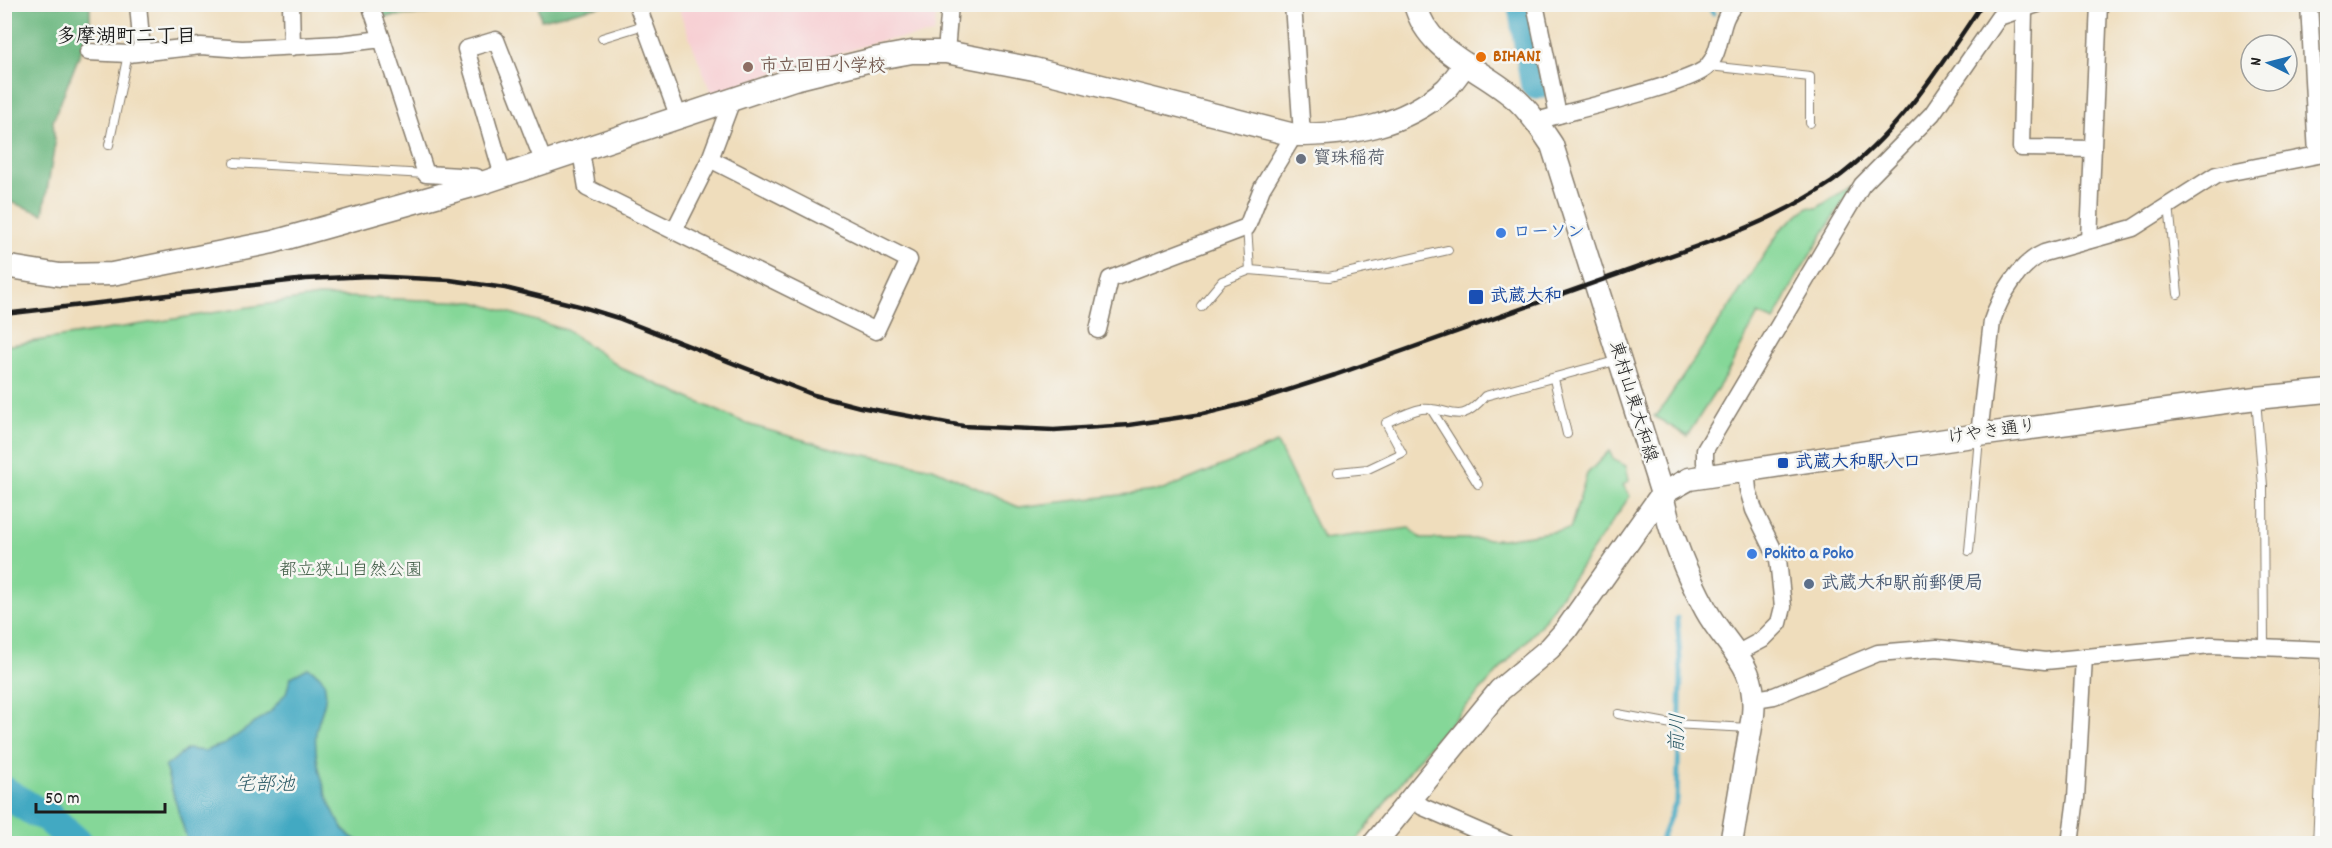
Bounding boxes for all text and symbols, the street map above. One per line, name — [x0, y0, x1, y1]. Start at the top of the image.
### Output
district label: 多摩湖町二丁目 — [56, 24, 196, 52]
north arrow — [2239, 33, 2299, 93]
place label: BIHANI — [1493, 45, 1541, 70]
marker: BIHANI — [1474, 50, 1488, 64]
place label: 市立回田小学校 — [760, 55, 886, 80]
text: N — [2245, 56, 2268, 67]
marker: 市立回田小学校 — [741, 60, 755, 74]
place label: 寳珠稲荷 — [1313, 147, 1385, 172]
marker: 寳珠稲荷 — [1294, 152, 1308, 166]
place label: ローソン — [1513, 221, 1585, 246]
marker: ローソン — [1494, 226, 1508, 240]
place label: 武蔵大和 — [1490, 285, 1562, 310]
marker: 武蔵大和 — [1467, 288, 1485, 306]
street label: 東村山東大和線 — [1602, 338, 1662, 466]
street label: けやき通り — [1946, 414, 2038, 452]
place label: 武蔵大和駅入口 — [1795, 451, 1921, 476]
marker: 武蔵大和駅入口 — [1776, 456, 1790, 470]
place label: Pokito a Poko — [1764, 542, 1854, 567]
marker: Pokito a Poko — [1745, 547, 1759, 561]
park label: 都立狭山自然公園 — [279, 559, 423, 584]
place label: 武蔵大和駅前郵便局 — [1821, 572, 1983, 597]
marker: 武蔵大和駅前郵便局 — [1802, 577, 1816, 591]
water label: 前川 — [1664, 713, 1694, 753]
water label: 宅部池 — [235, 772, 296, 800]
scale bar — [36, 776, 165, 814]
text: 50 m — [45, 787, 80, 812]

